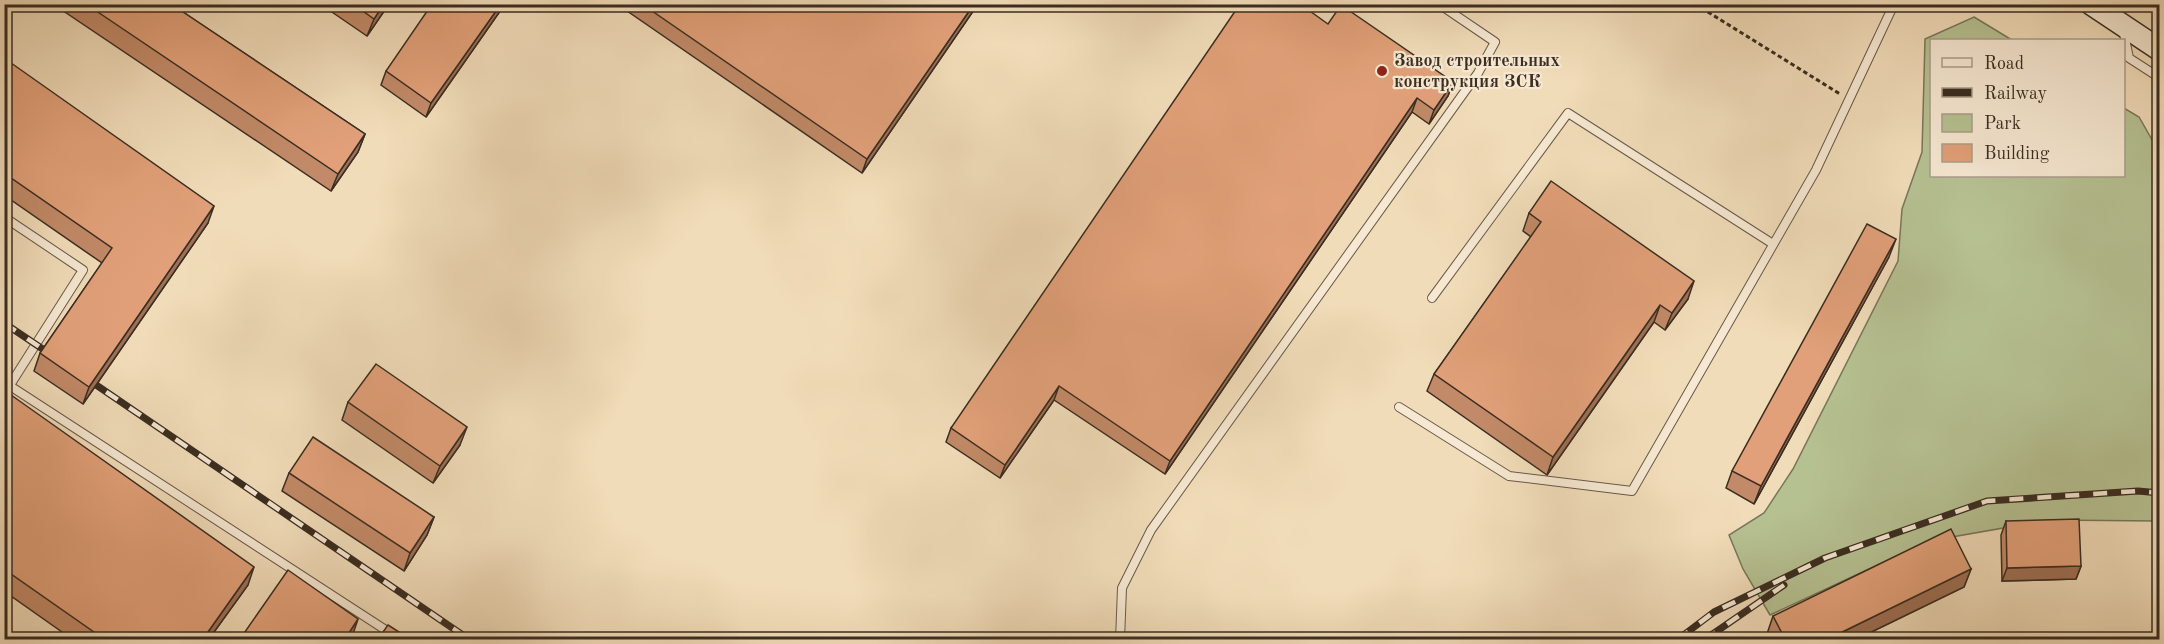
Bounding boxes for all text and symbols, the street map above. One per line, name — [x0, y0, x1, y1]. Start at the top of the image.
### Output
legend — [1930, 39, 2125, 177]
place label: Завод строительных конструкция ЗСК — [1394, 52, 1560, 91]
text: Road — [1984, 55, 2024, 73]
marker: Завод строительных конструкция ЗСК — [1375, 64, 1389, 78]
text: Railway — [1984, 85, 2047, 103]
text: Park — [1984, 115, 2021, 133]
text: Building — [1984, 145, 2050, 163]

